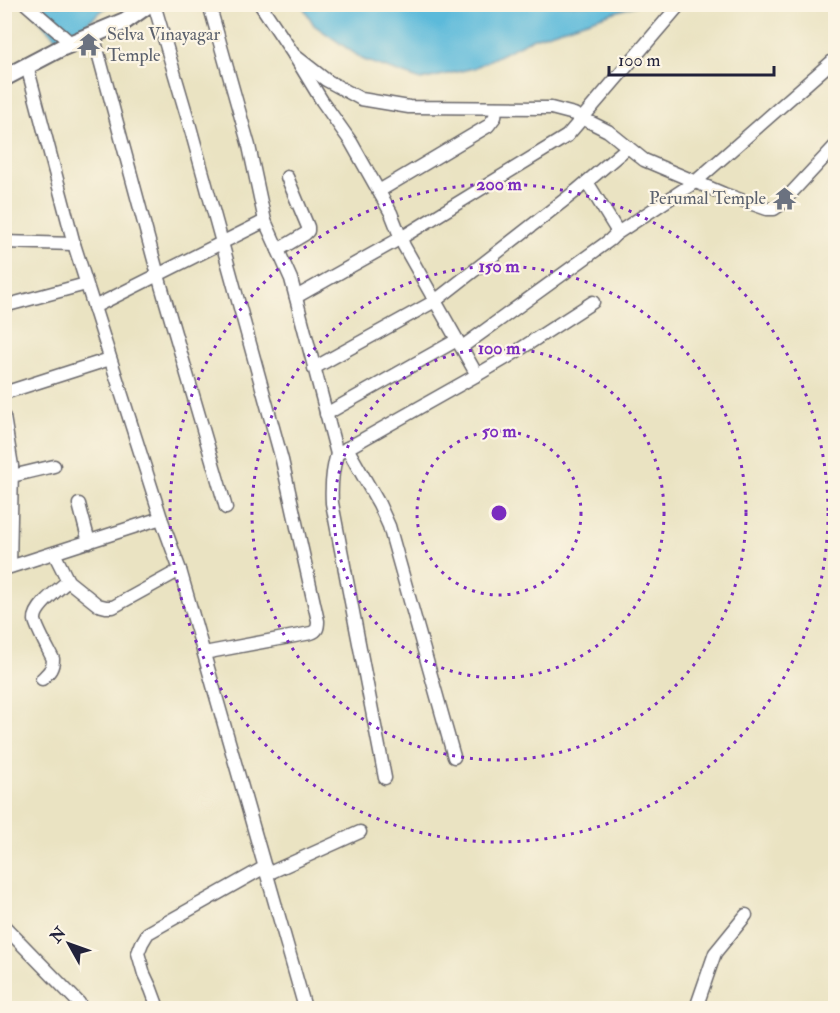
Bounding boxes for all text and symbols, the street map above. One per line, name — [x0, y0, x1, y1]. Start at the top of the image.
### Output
place label: Selva Vinayagar Temple — [107, 23, 220, 67]
temple icon: Selva Vinayagar Temple — [76, 31, 102, 57]
scale bar — [609, 39, 774, 77]
text: 100 m — [618, 49, 661, 72]
text: 200 m — [476, 173, 523, 196]
temple icon: Perumal Temple — [771, 185, 797, 211]
place label: Perumal Temple — [649, 187, 766, 210]
text: 150 m — [478, 255, 521, 278]
text: 100 m — [478, 337, 521, 360]
text: 50 m — [482, 420, 517, 443]
centre of rings — [489, 503, 509, 523]
north arrow — [39, 914, 99, 974]
text: N — [45, 923, 71, 948]

